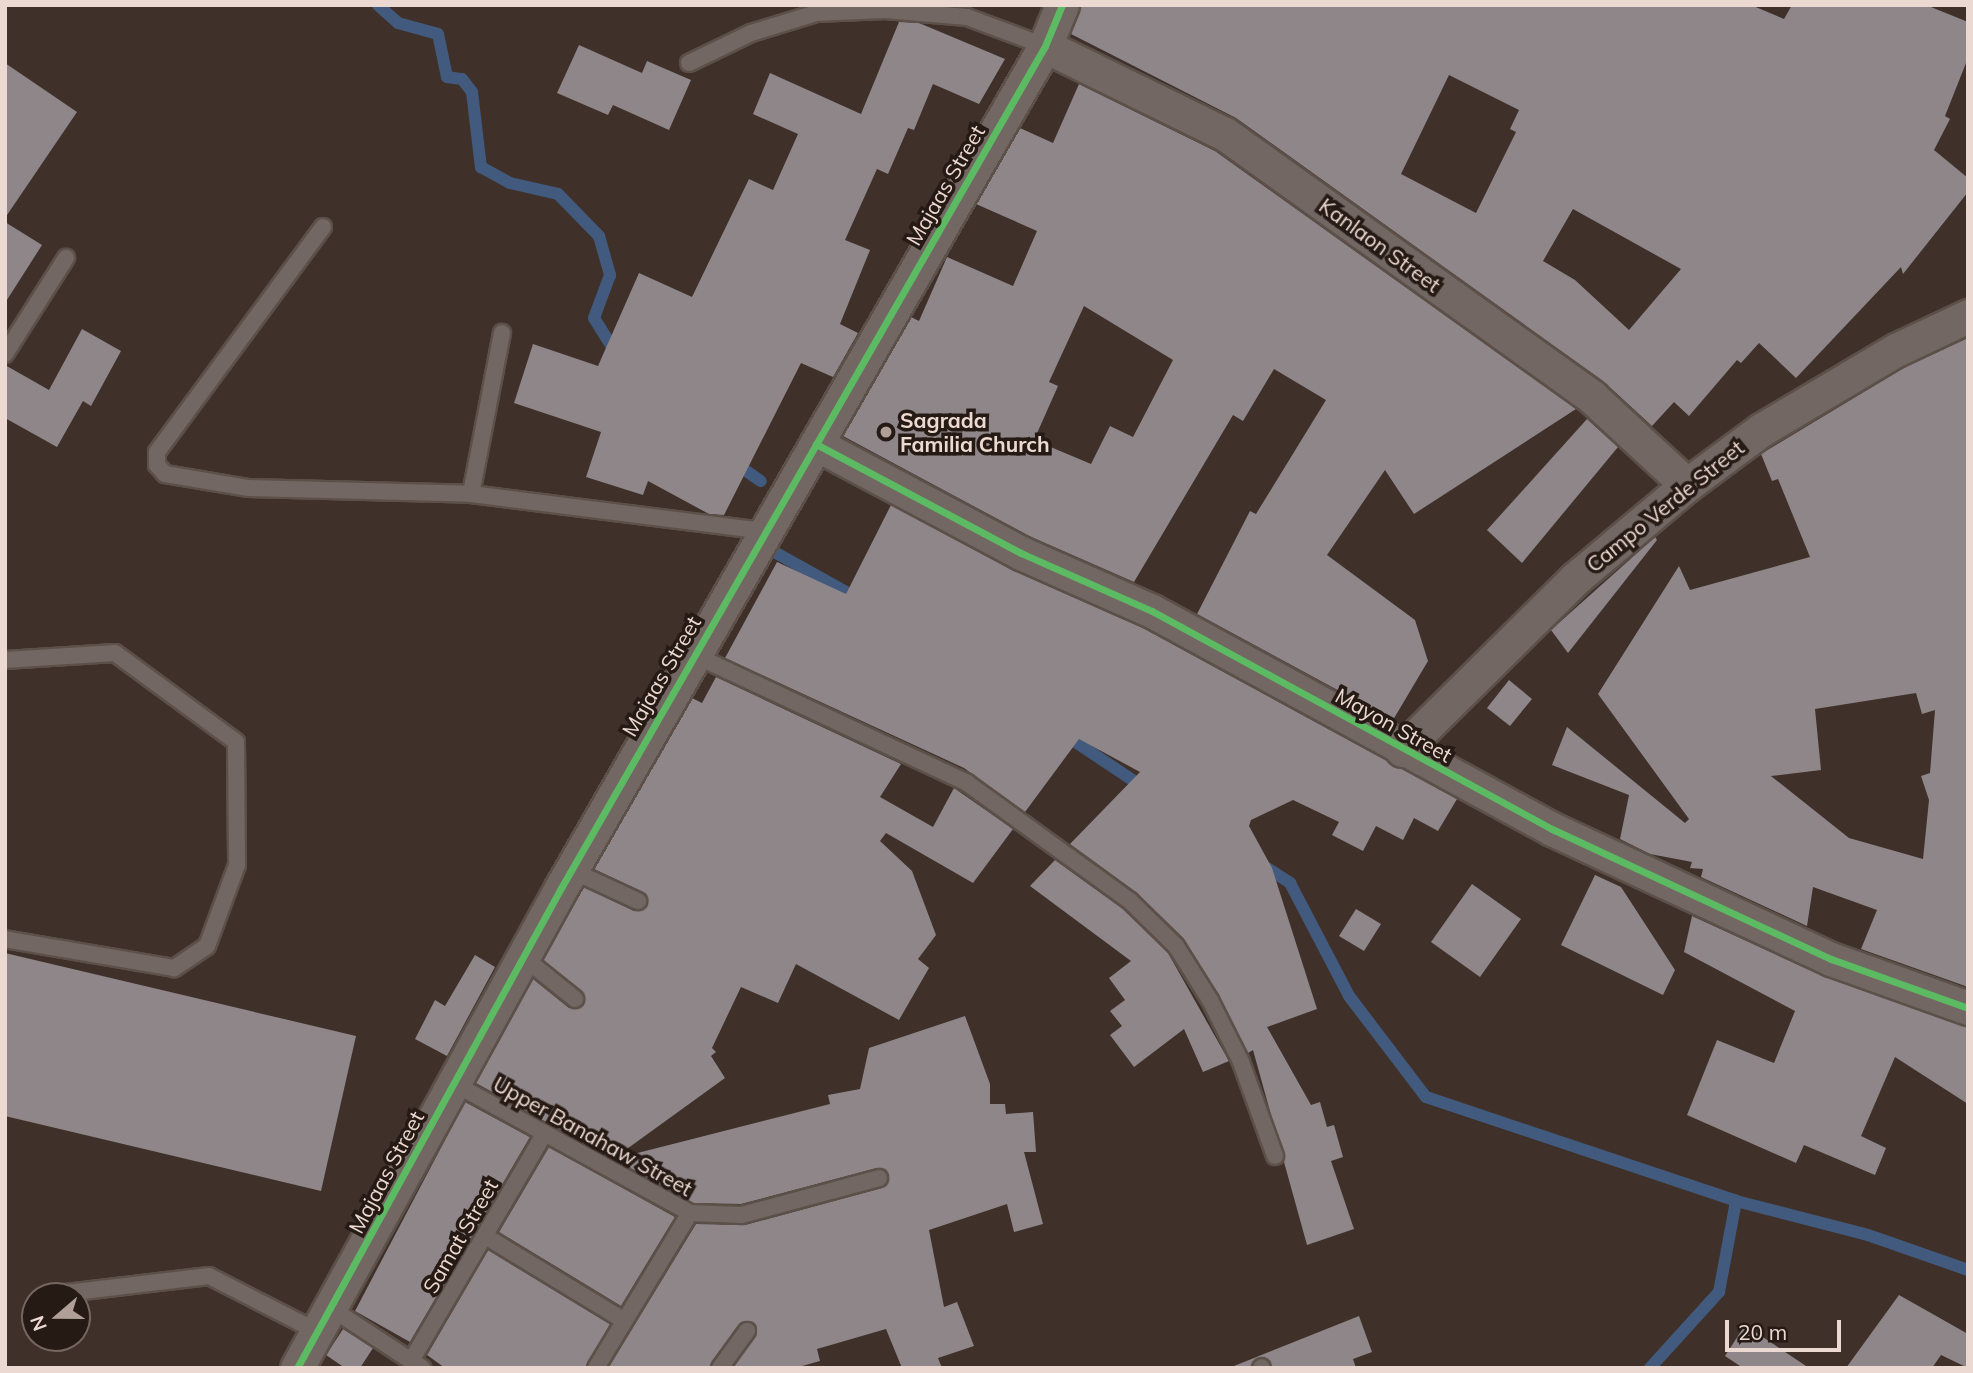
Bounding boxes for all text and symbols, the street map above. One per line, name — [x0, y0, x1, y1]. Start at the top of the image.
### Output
street label: Majaas Street — [900, 120, 990, 250]
street label: Kanlaon Street — [1314, 193, 1446, 297]
place label: Sagrada Familia Church — [900, 407, 1050, 457]
marker: Sagrada Familia Church — [878, 424, 894, 440]
street label: Campo Verde Street — [1581, 435, 1749, 577]
street label: Majaas Street — [616, 611, 706, 741]
street label: Mayon Street — [1331, 683, 1457, 767]
street label: Upper Banahaw Street — [489, 1071, 697, 1201]
street label: Majaas Street — [343, 1107, 429, 1237]
street label: Samat Street — [417, 1174, 503, 1298]
north arrow — [21, 1282, 91, 1352]
scale bar — [1728, 1306, 1843, 1350]
text: N — [24, 1313, 52, 1334]
text: 20 m — [1738, 1319, 1787, 1345]

